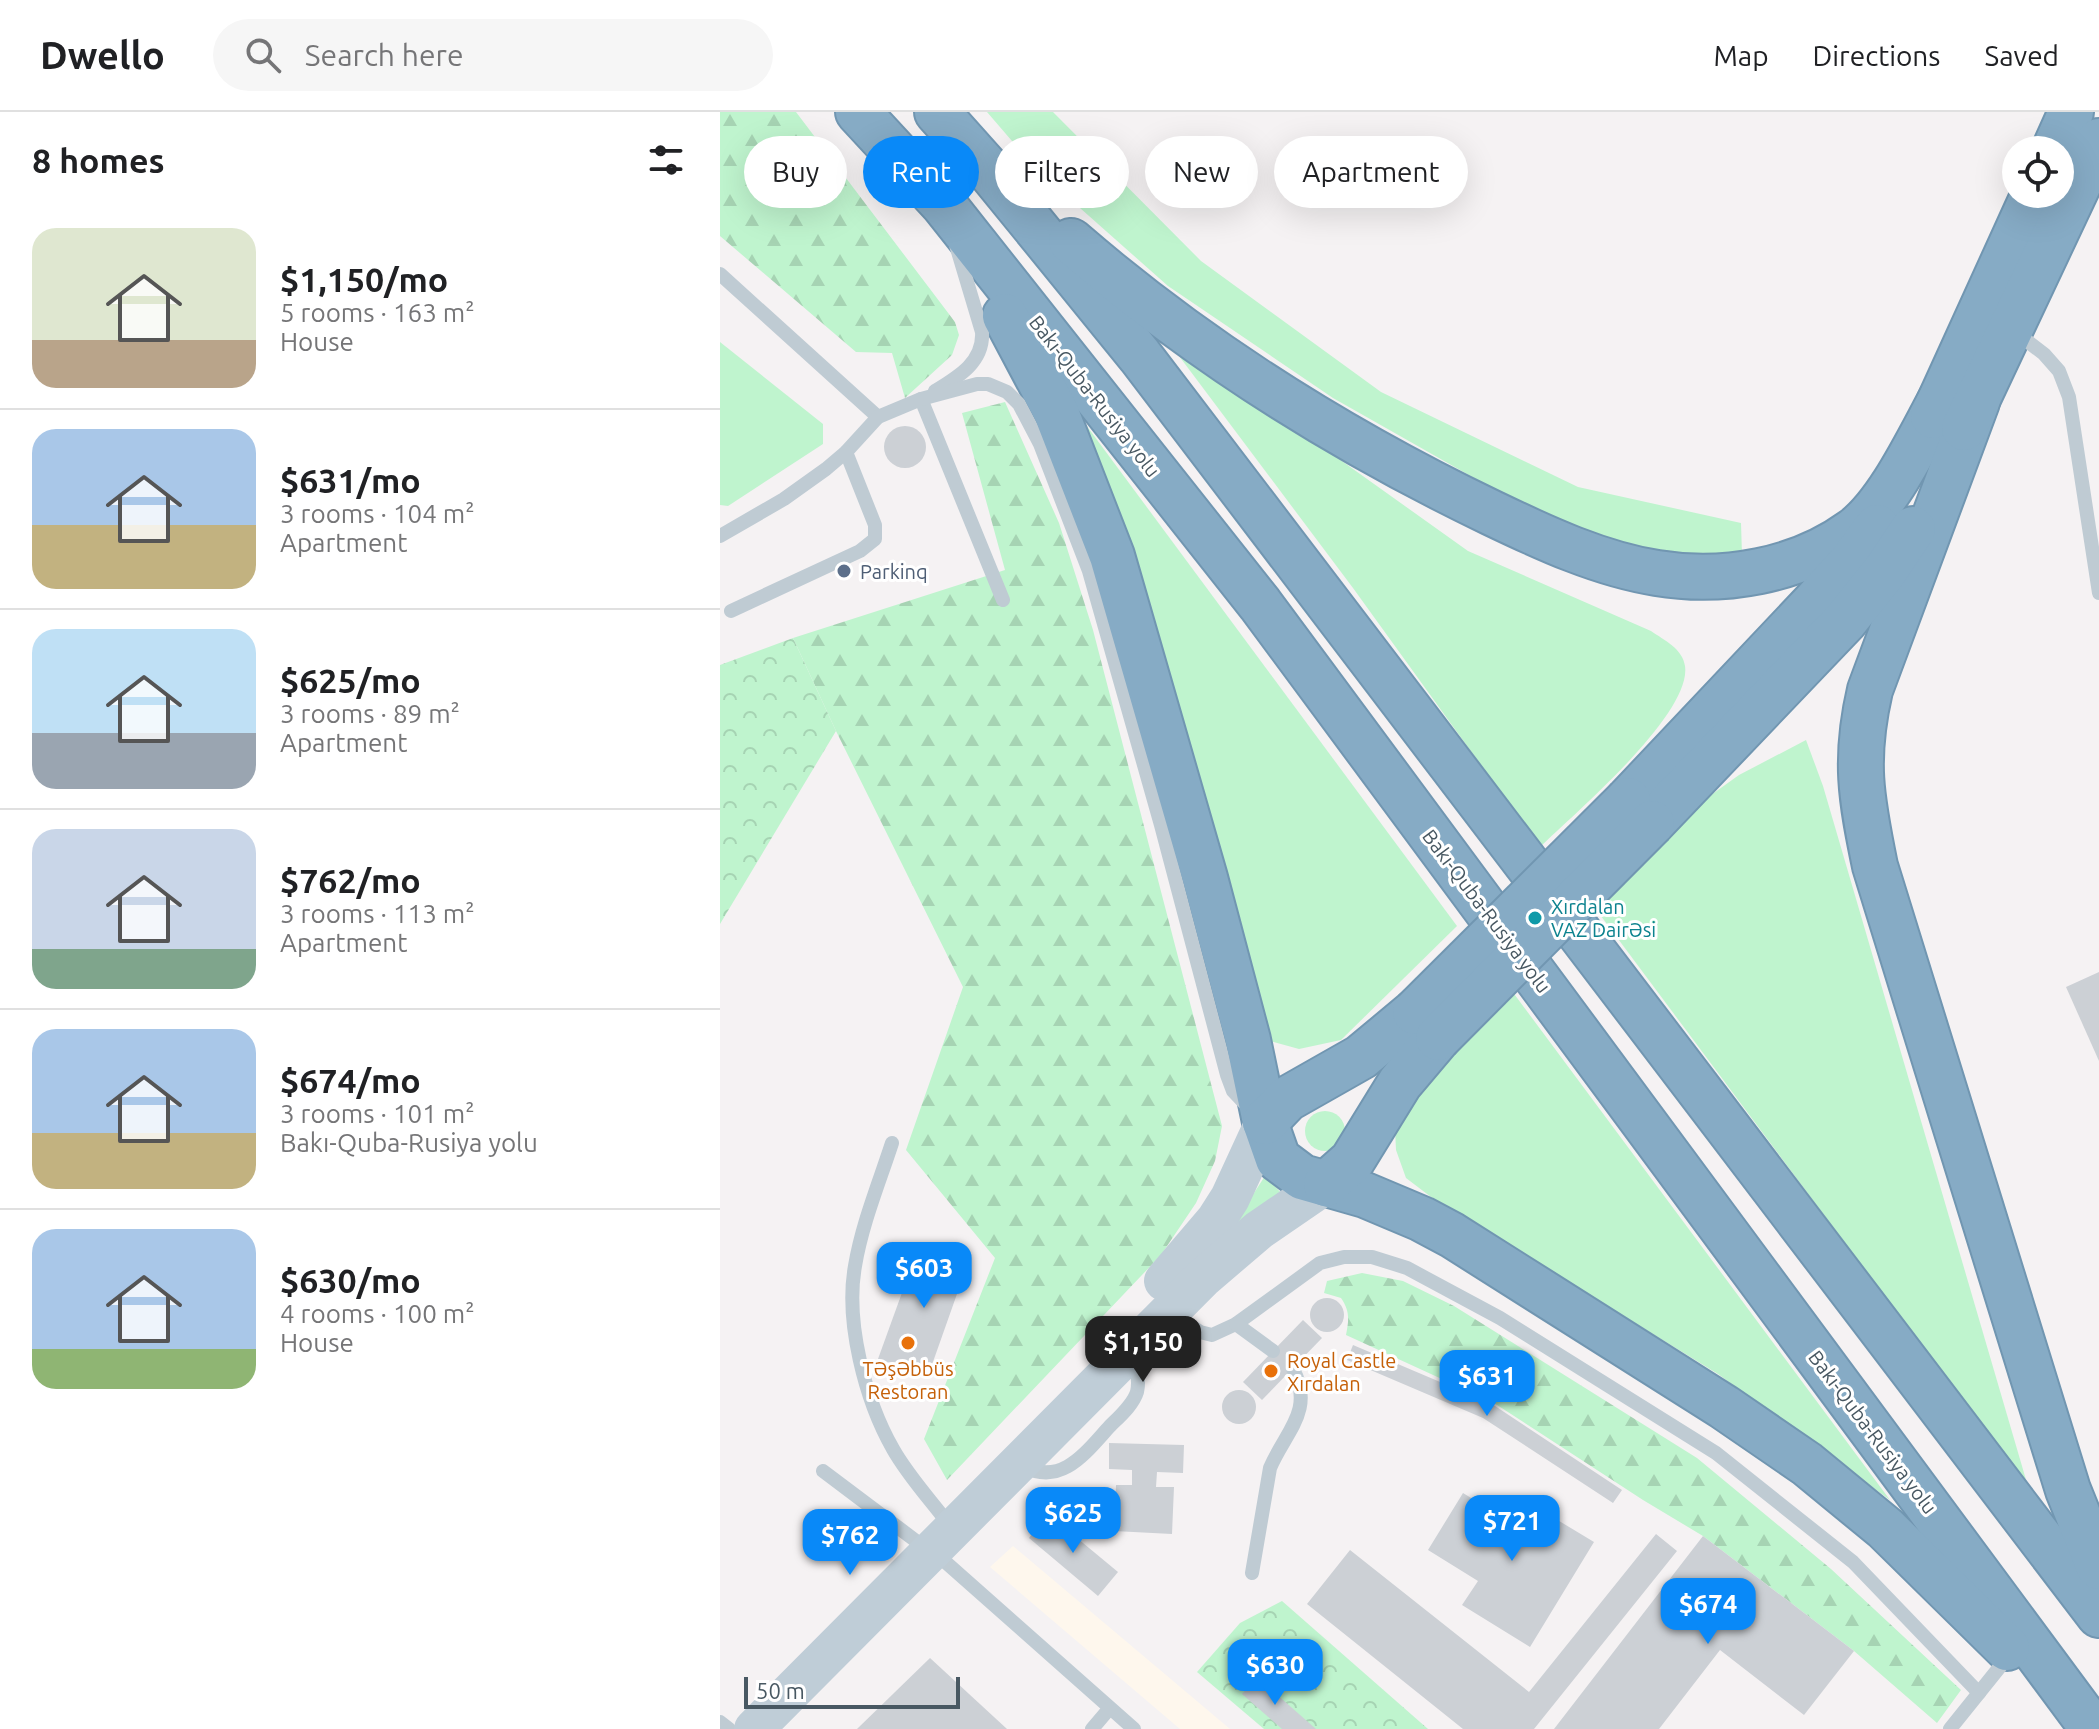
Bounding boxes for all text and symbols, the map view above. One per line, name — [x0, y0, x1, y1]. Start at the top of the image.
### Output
search box — [213, 19, 773, 91]
icon: search — [241, 33, 285, 77]
text: Dwello — [40, 34, 165, 76]
text: Search here — [305, 38, 463, 72]
text: Map — [1713, 40, 1769, 71]
text: Directions — [1813, 40, 1940, 71]
text: Saved — [1984, 40, 2059, 71]
chip: Buy — [744, 136, 847, 208]
chip: Rent — [863, 136, 979, 208]
chip: Filters — [995, 136, 1129, 208]
chip: New — [1145, 136, 1258, 208]
chip: Apartment — [1274, 136, 1468, 208]
map controls — [2002, 136, 2074, 208]
button: locate — [2002, 136, 2074, 208]
icon: filters — [644, 138, 688, 182]
text: 8 homes — [32, 141, 165, 179]
icon: home — [96, 260, 192, 356]
text: $1,150/mo — [280, 260, 448, 298]
text: 5 rooms · 163 m² — [280, 298, 475, 327]
street label: Bakı-Quba-Rusiya yolu — [1025, 311, 1165, 481]
text: House — [280, 327, 354, 356]
icon: home — [96, 461, 192, 557]
text: $631/mo — [280, 461, 421, 499]
text: 3 rooms · 104 m² — [280, 499, 475, 528]
text: Apartment — [280, 528, 407, 557]
place label: Parkinq — [860, 560, 928, 583]
marker: Parkinq — [835, 562, 853, 580]
icon: home — [96, 661, 192, 757]
text: $625/mo — [280, 661, 421, 699]
text: 3 rooms · 89 m² — [280, 699, 460, 728]
text: Apartment — [280, 728, 407, 757]
street label: Bakı-Quba-Rusiya yolu — [1418, 825, 1556, 997]
icon: home — [96, 861, 192, 957]
text: $762/mo — [280, 861, 421, 899]
place label: Xırdalan VAZ Dairəsi — [1551, 895, 1656, 941]
text: 3 rooms · 113 m² — [280, 899, 475, 928]
marker: Xırdalan VAZ Dairəsi — [1526, 909, 1544, 927]
text: Apartment — [280, 928, 407, 957]
icon: home — [96, 1061, 192, 1157]
text: $674/mo — [280, 1061, 421, 1099]
text: 3 rooms · 101 m² — [280, 1099, 475, 1128]
text: Bakı-Quba-Rusiya yolu — [280, 1128, 538, 1157]
pin: $603 — [877, 1242, 971, 1310]
text: $603 — [895, 1253, 953, 1282]
icon: home — [96, 1261, 192, 1357]
text: $630/mo — [280, 1261, 421, 1299]
text: 4 rooms · 100 m² — [280, 1299, 475, 1328]
pin: $1,150 — [1078, 1316, 1208, 1384]
text: $1,150 — [1103, 1327, 1183, 1356]
text: House — [280, 1328, 354, 1357]
marker: Təşəbbüs Restoran — [899, 1334, 917, 1352]
street label: Bakı-Quba-Rusiya yolu — [1804, 1346, 1942, 1518]
place label: Royal Castle Xırdalan — [1287, 1349, 1396, 1395]
pin: $631 — [1440, 1350, 1534, 1418]
place label: Təşəbbüs Restoran — [862, 1357, 954, 1403]
text: $631 — [1458, 1361, 1516, 1390]
marker: Royal Castle Xırdalan — [1262, 1362, 1280, 1380]
pin: $625 — [1026, 1487, 1120, 1555]
pin: $721 — [1465, 1495, 1559, 1563]
text: $625 — [1044, 1498, 1102, 1527]
text: $721 — [1483, 1506, 1541, 1535]
pin: $762 — [803, 1509, 897, 1577]
text: $762 — [821, 1520, 879, 1549]
pin: $674 — [1661, 1578, 1755, 1646]
text: $674 — [1679, 1589, 1737, 1618]
pin: $630 — [1228, 1639, 1322, 1707]
text: $630 — [1246, 1650, 1304, 1679]
scale bar — [744, 1673, 960, 1709]
text: 50 m — [756, 1678, 805, 1703]

